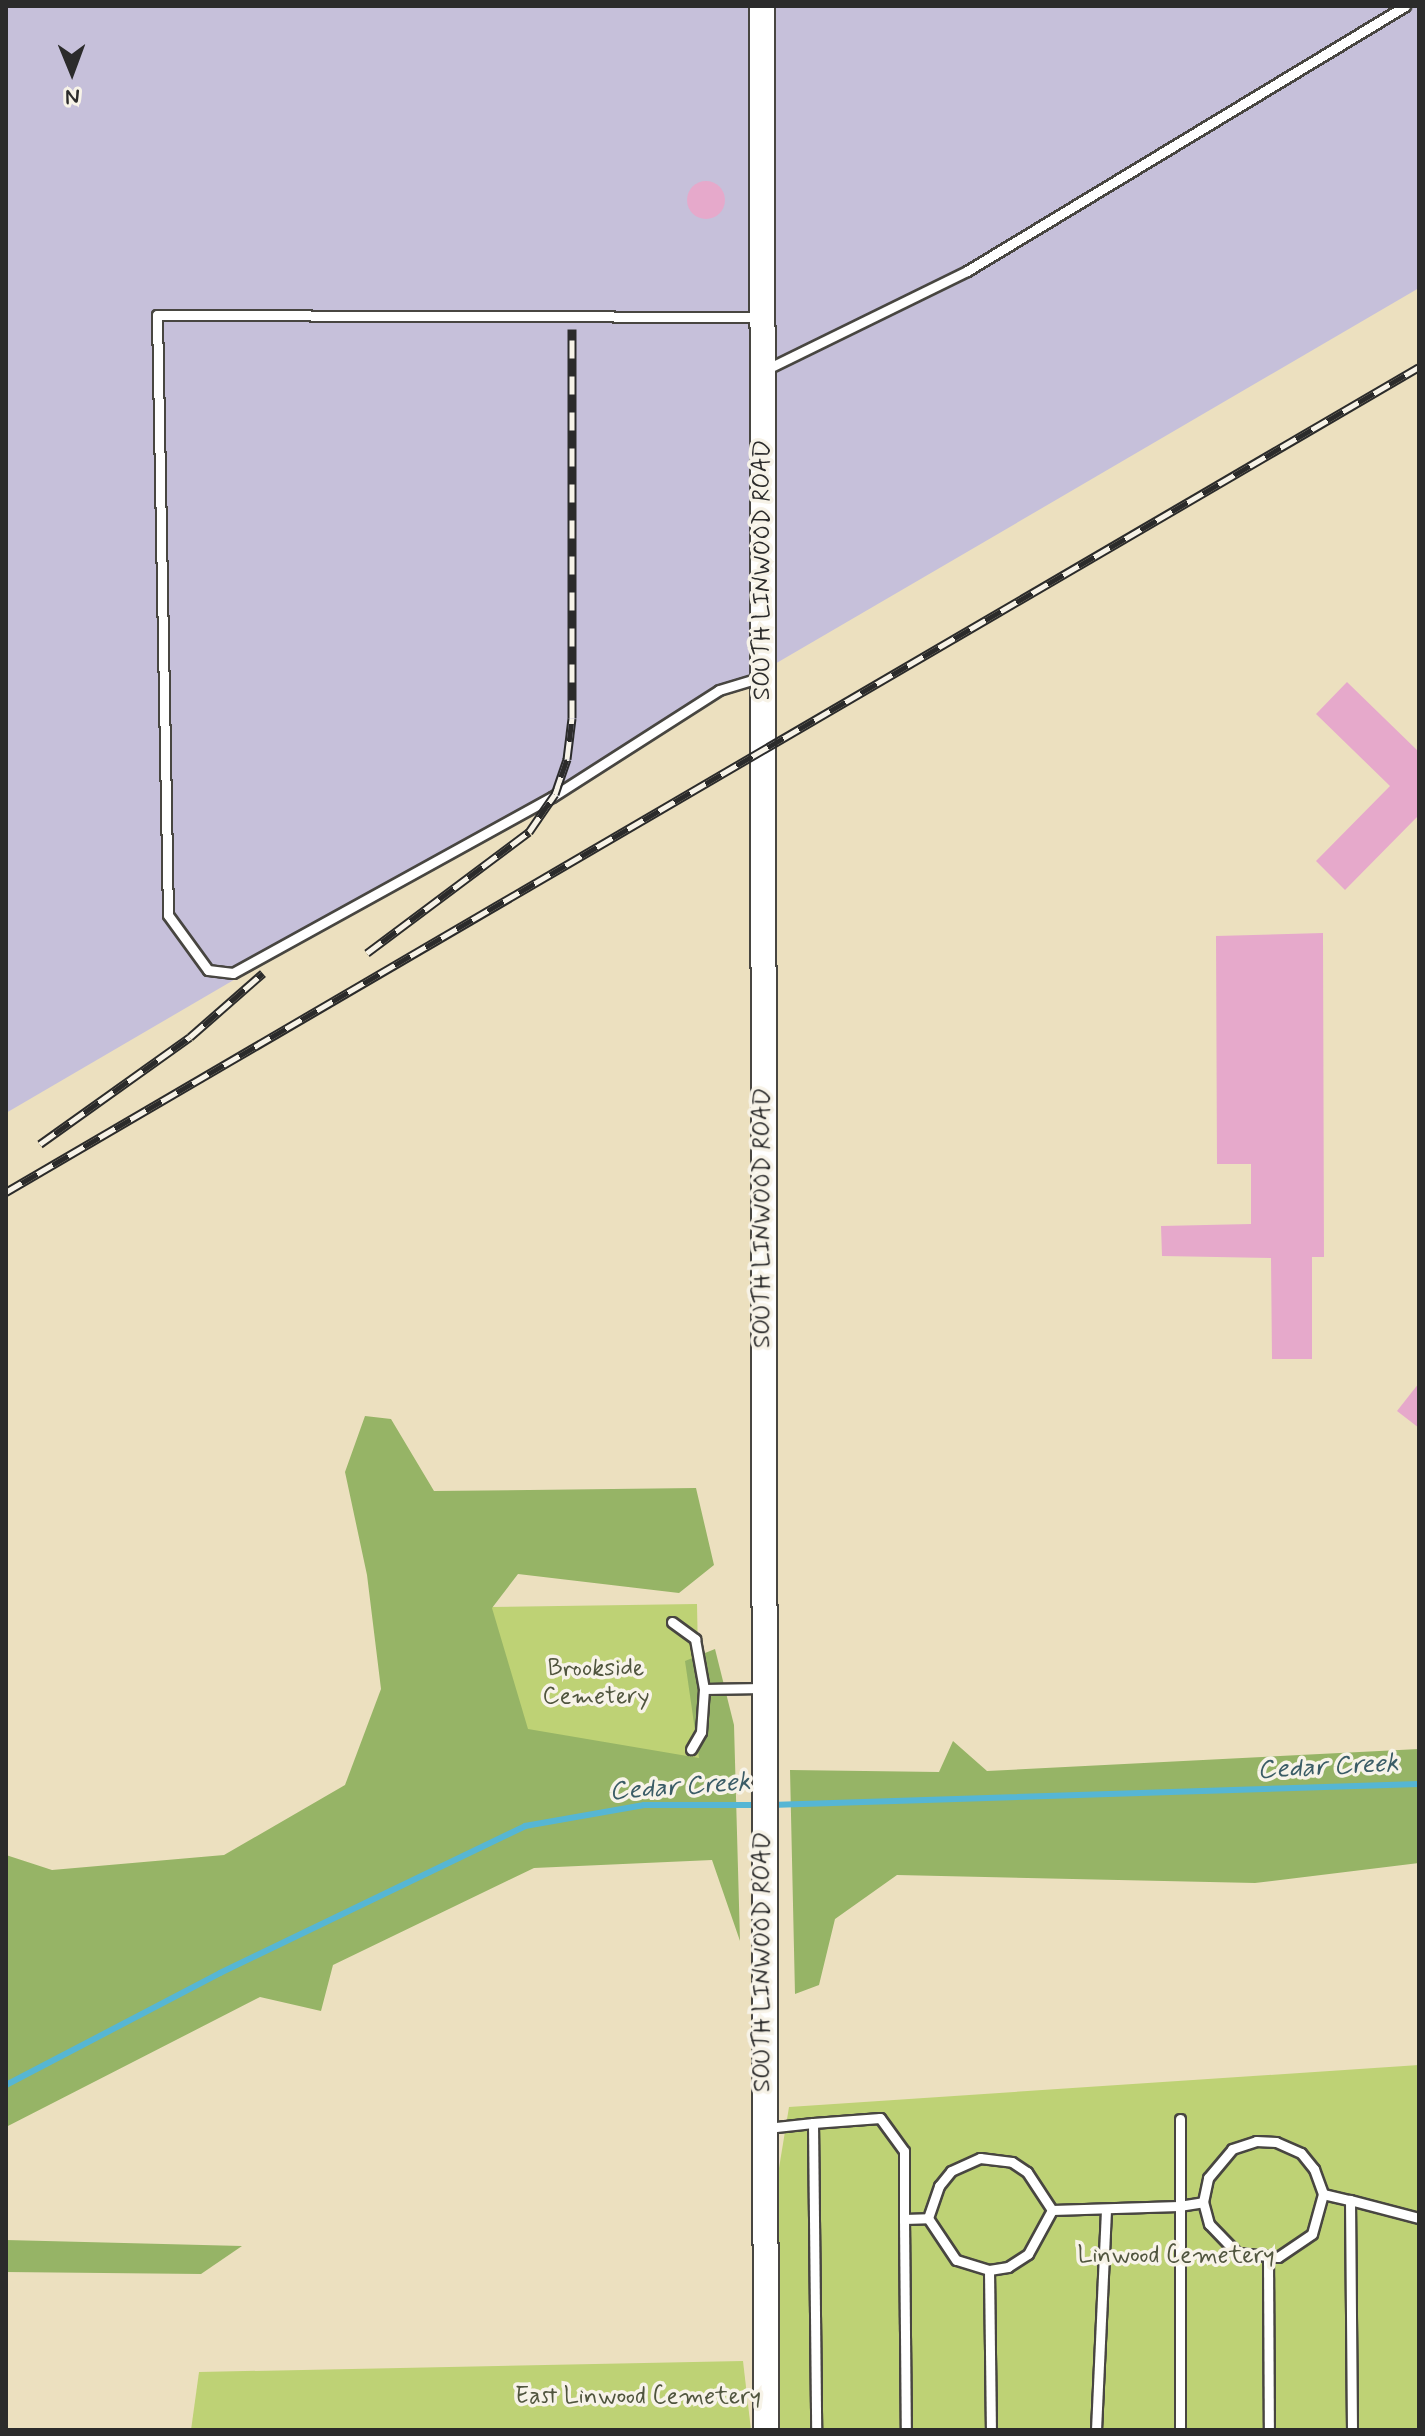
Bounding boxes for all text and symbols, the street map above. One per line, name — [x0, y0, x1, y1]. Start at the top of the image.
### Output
north arrow — [32, 32, 112, 112]
text: N — [65, 82, 80, 110]
street label: SOUTH LINWOOD ROAD — [749, 440, 777, 700]
street label: SOUTH LINWOOD ROAD — [749, 1088, 777, 1348]
park label: Brookside Cemetery — [542, 1655, 650, 1711]
water label: Cedar Creek — [1257, 1749, 1399, 1787]
water label: Cedar Creek — [608, 1768, 752, 1808]
street label: SOUTH LINWOOD ROAD — [749, 1832, 777, 2092]
park label: Linwood Cemetery — [1078, 2242, 1274, 2270]
park label: East Linwood Cemetery — [516, 2383, 760, 2411]

